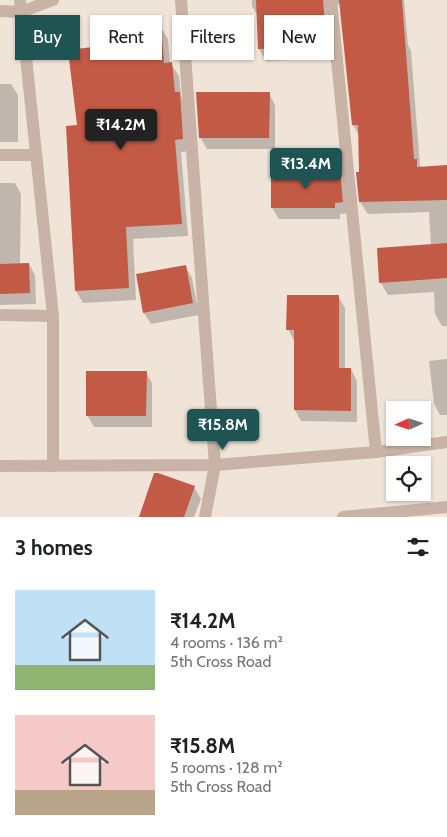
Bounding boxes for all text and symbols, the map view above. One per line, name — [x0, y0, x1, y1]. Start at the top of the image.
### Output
chip: Buy — [15, 15, 80, 60]
chip: Rent — [90, 15, 162, 60]
chip: Filters — [172, 15, 254, 60]
chip: New — [264, 15, 334, 60]
pin: ₹14.2M — [80, 108, 162, 151]
text: ₹14.2M — [96, 115, 146, 134]
pin: ₹13.4M — [265, 148, 347, 190]
text: ₹13.4M — [281, 154, 331, 173]
north arrow — [386, 401, 431, 446]
map controls — [386, 401, 431, 501]
pin: ₹15.8M — [182, 408, 264, 451]
text: ₹15.8M — [198, 415, 248, 434]
button: locate — [386, 456, 431, 501]
icon: filters — [404, 533, 432, 561]
text: 3 homes — [15, 535, 93, 560]
text: ₹14.2M — [170, 608, 236, 633]
icon: home — [55, 610, 115, 670]
text: 4 rooms · 136 m² — [170, 633, 283, 652]
text: 5th Cross Road — [170, 652, 271, 671]
text: ₹15.8M — [170, 733, 235, 758]
icon: home — [55, 735, 115, 795]
text: 5 rooms · 128 m² — [170, 758, 283, 777]
text: 5th Cross Road — [170, 777, 271, 796]

